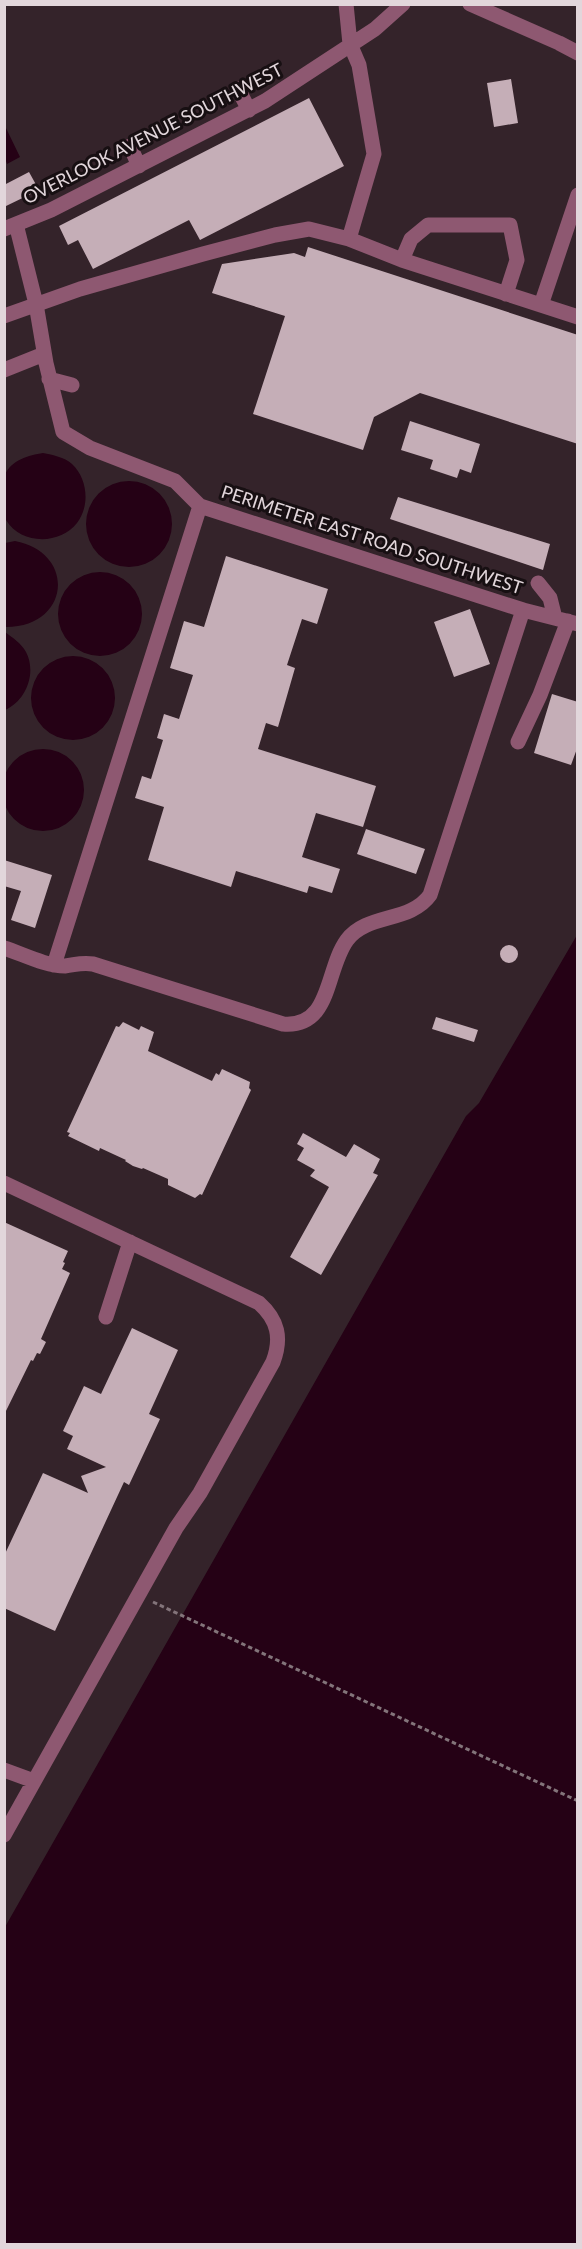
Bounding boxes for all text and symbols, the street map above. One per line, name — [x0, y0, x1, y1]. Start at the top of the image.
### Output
street label: OVERLOOK AVENUE SOUTHWEST — [19, 58, 286, 208]
street label: PERIMETER EAST ROAD SOUTHWEST — [219, 480, 526, 598]

